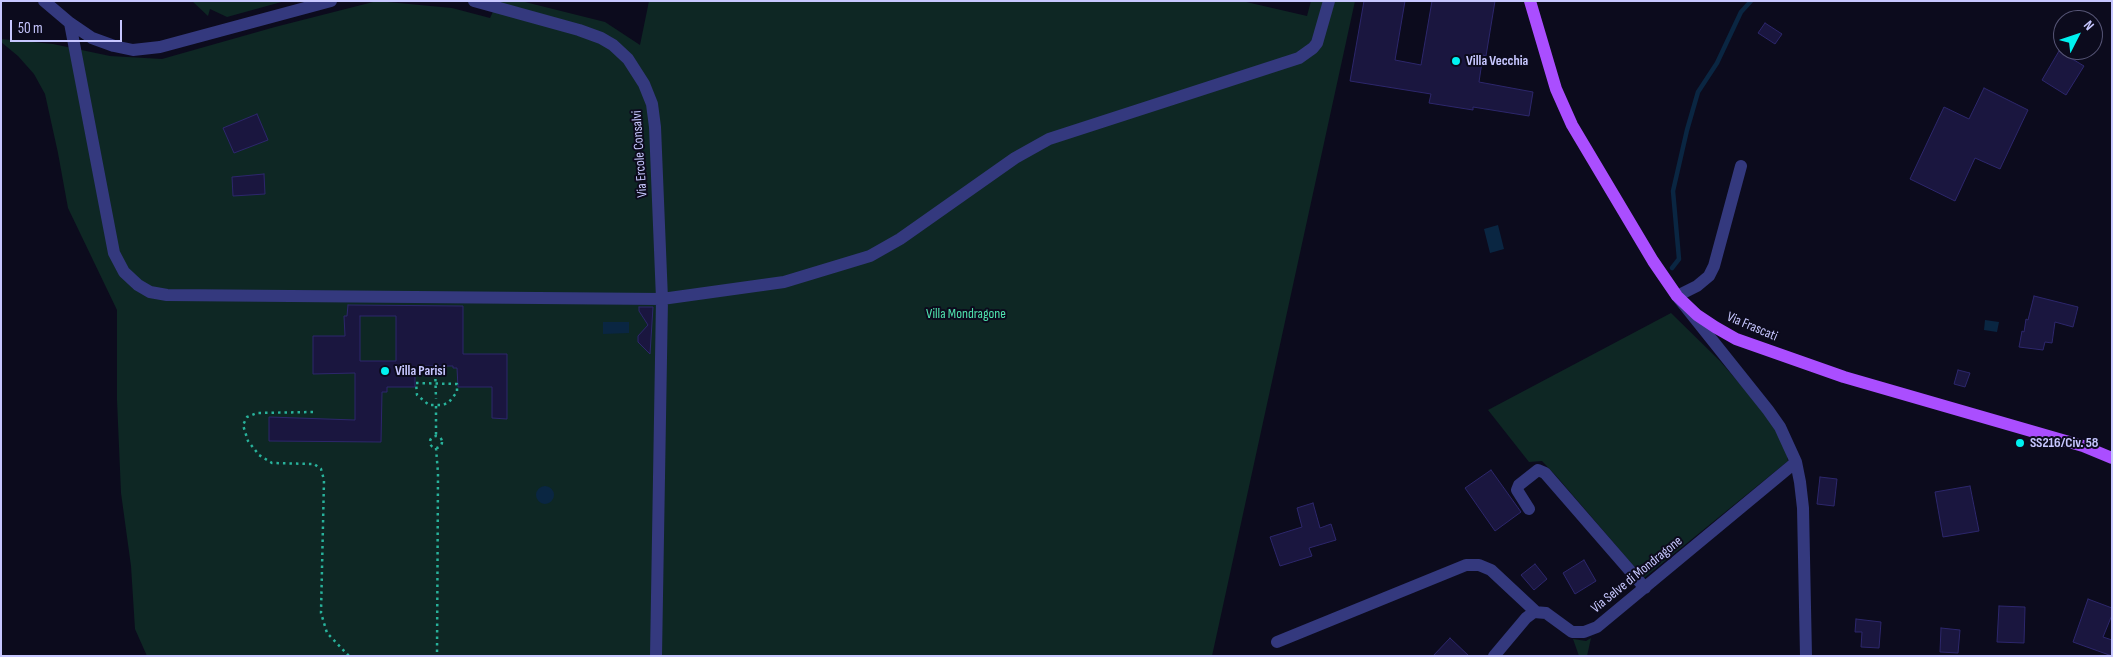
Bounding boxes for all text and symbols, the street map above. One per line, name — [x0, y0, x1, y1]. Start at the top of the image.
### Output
scale bar — [12, 10, 125, 42]
north arrow — [2053, 10, 2103, 60]
text: N — [2080, 17, 2098, 34]
text: 50 m — [18, 19, 43, 38]
place label: Villa Vecchia — [1466, 53, 1528, 69]
marker: Villa Vecchia — [1450, 55, 1462, 67]
street label: Via Ercole Consalvi — [629, 110, 651, 198]
park label: Villa Mondragone — [926, 306, 1006, 322]
street label: Via Frascati — [1724, 309, 1780, 345]
place label: Villa Parisi — [395, 363, 446, 379]
marker: Villa Parisi — [379, 365, 391, 377]
place label: SS216/Civ. 58 — [2030, 435, 2098, 451]
marker: SS216/Civ. 58 — [2014, 437, 2026, 449]
street label: Via Selve di Mondragone — [1588, 533, 1686, 617]

